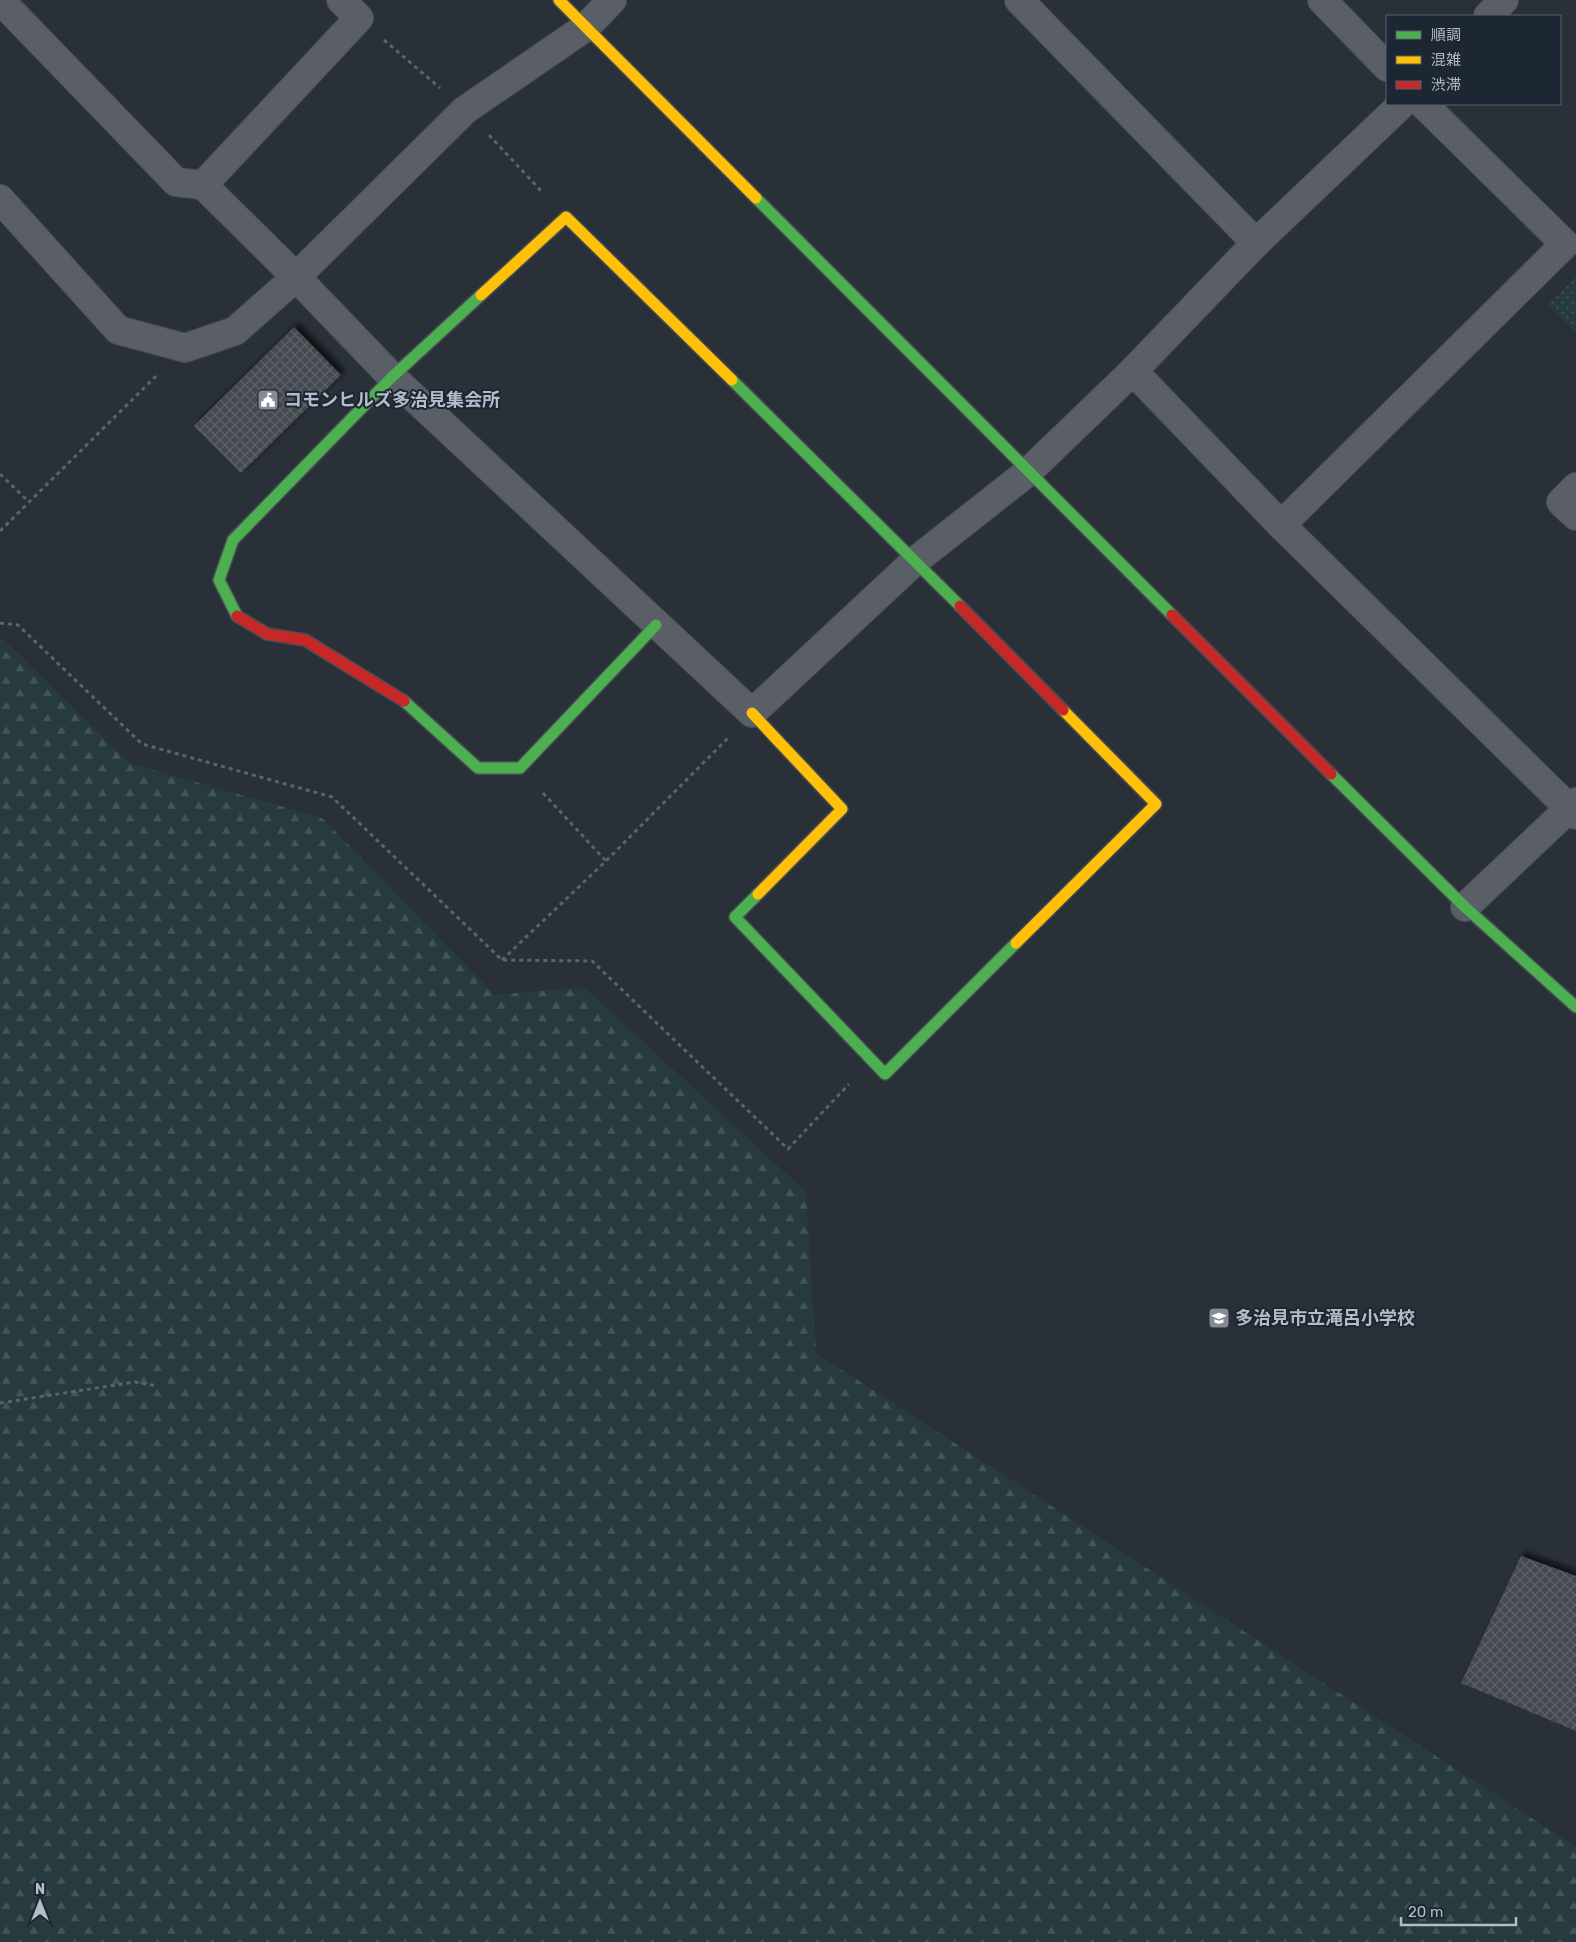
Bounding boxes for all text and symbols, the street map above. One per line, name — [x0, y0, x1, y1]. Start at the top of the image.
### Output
legend — [1386, 15, 1561, 105]
text: 順調 — [1431, 26, 1461, 44]
text: 混雑 — [1431, 51, 1461, 69]
text: 渋滞 — [1431, 76, 1461, 94]
public building icon: コモンヒルズ多治見集会所 — [256, 388, 280, 412]
place label: コモンヒルズ多治見集会所 — [284, 389, 500, 411]
school or university icon: 多治見市立滝呂小学校 — [1207, 1306, 1231, 1330]
place label: 多治見市立滝呂小学校 — [1235, 1307, 1415, 1329]
north arrow — [15, 1877, 65, 1927]
text: N — [35, 1881, 45, 1898]
scale bar — [1401, 1894, 1516, 1926]
text: 20 m — [1408, 1903, 1443, 1921]

